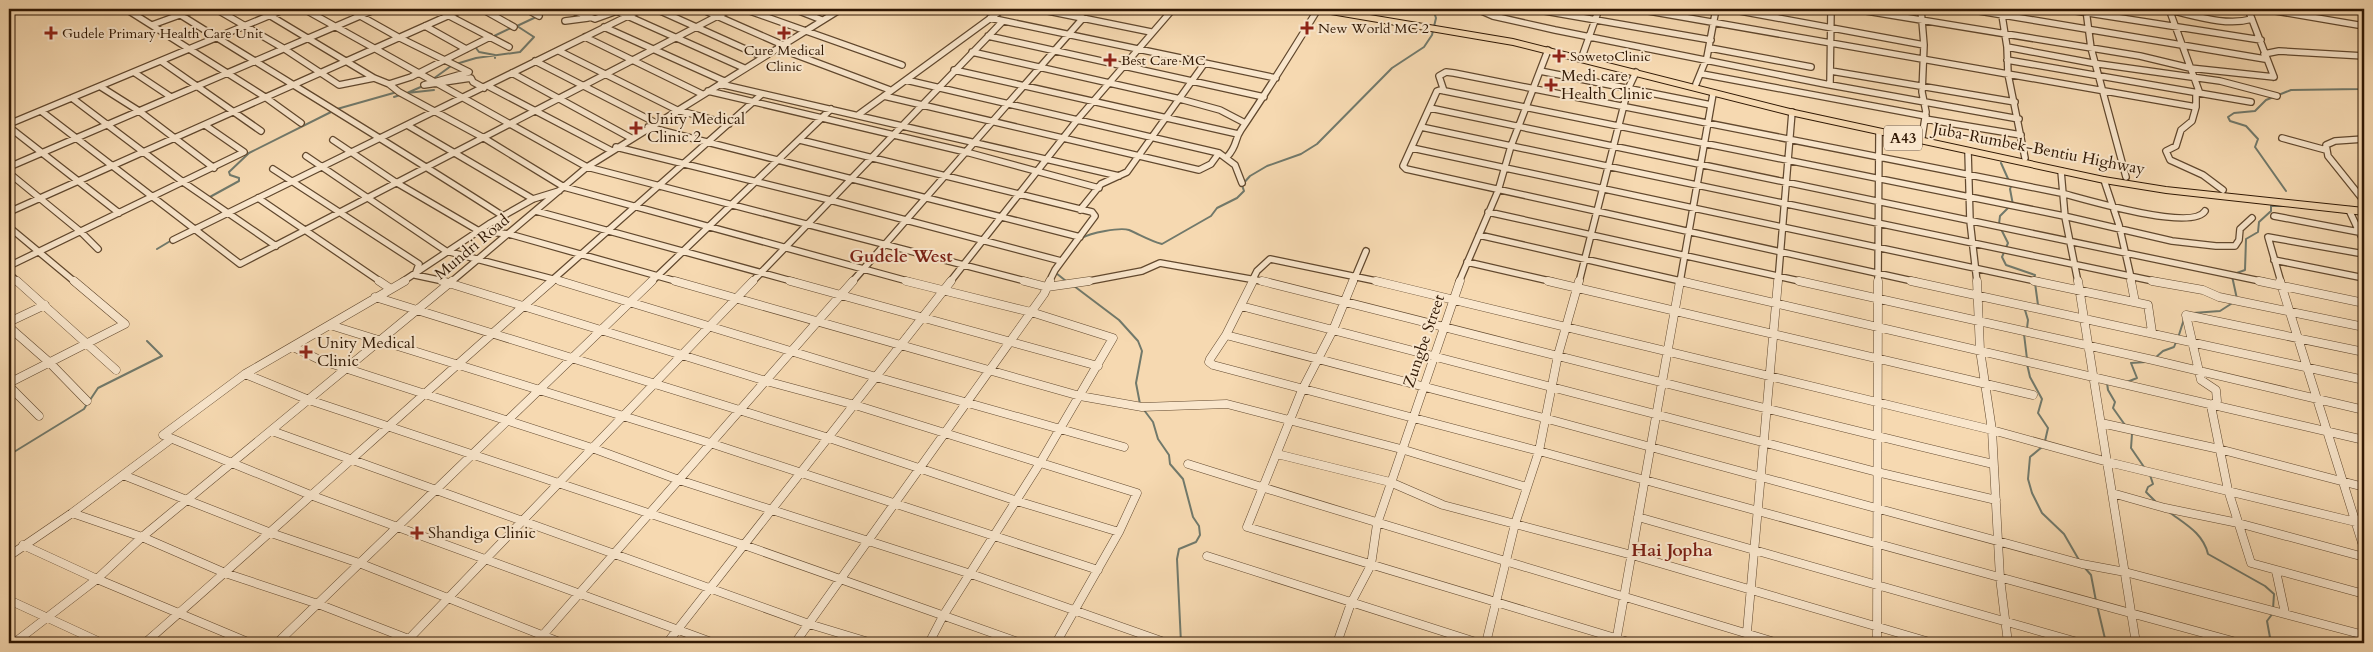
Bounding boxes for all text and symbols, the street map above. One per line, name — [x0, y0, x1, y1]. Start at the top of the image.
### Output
place label: New World MC 2 — [1318, 19, 1429, 38]
marker: New World MC 2 — [1300, 21, 1314, 35]
place label: Gudele Primary Health Care Unit — [62, 24, 264, 43]
marker: Gudele Primary Health Care Unit — [44, 26, 58, 40]
marker: Cure Medical Clinic — [777, 26, 791, 40]
place label: Cure Medical Clinic — [744, 41, 825, 76]
place label: SowetoClinic — [1570, 47, 1651, 66]
marker: SowetoClinic — [1552, 49, 1566, 63]
place label: Best Care MC — [1121, 51, 1206, 70]
marker: Best Care MC — [1103, 53, 1117, 67]
place label: Medi care Health Clinic — [1561, 65, 1652, 105]
marker: Medi care Health Clinic — [1545, 79, 1557, 91]
place label: Unity Medical Clinic 2 — [647, 108, 745, 148]
street label: Juba-Rumbek-Bentiu Highway — [1929, 117, 2147, 180]
marker: Unity Medical Clinic 2 — [629, 121, 643, 135]
road number: A43 — [1884, 126, 1922, 150]
street label: Mundri Road — [430, 209, 514, 285]
district label: Gudele West — [849, 244, 953, 269]
street label: Zungbe Street — [1398, 292, 1450, 390]
place label: Unity Medical Clinic — [317, 332, 415, 372]
marker: Unity Medical Clinic — [299, 345, 313, 359]
place label: Shandiga Clinic — [428, 522, 536, 544]
marker: Shandiga Clinic — [410, 526, 424, 540]
district label: Hai Jopha — [1631, 538, 1713, 563]

